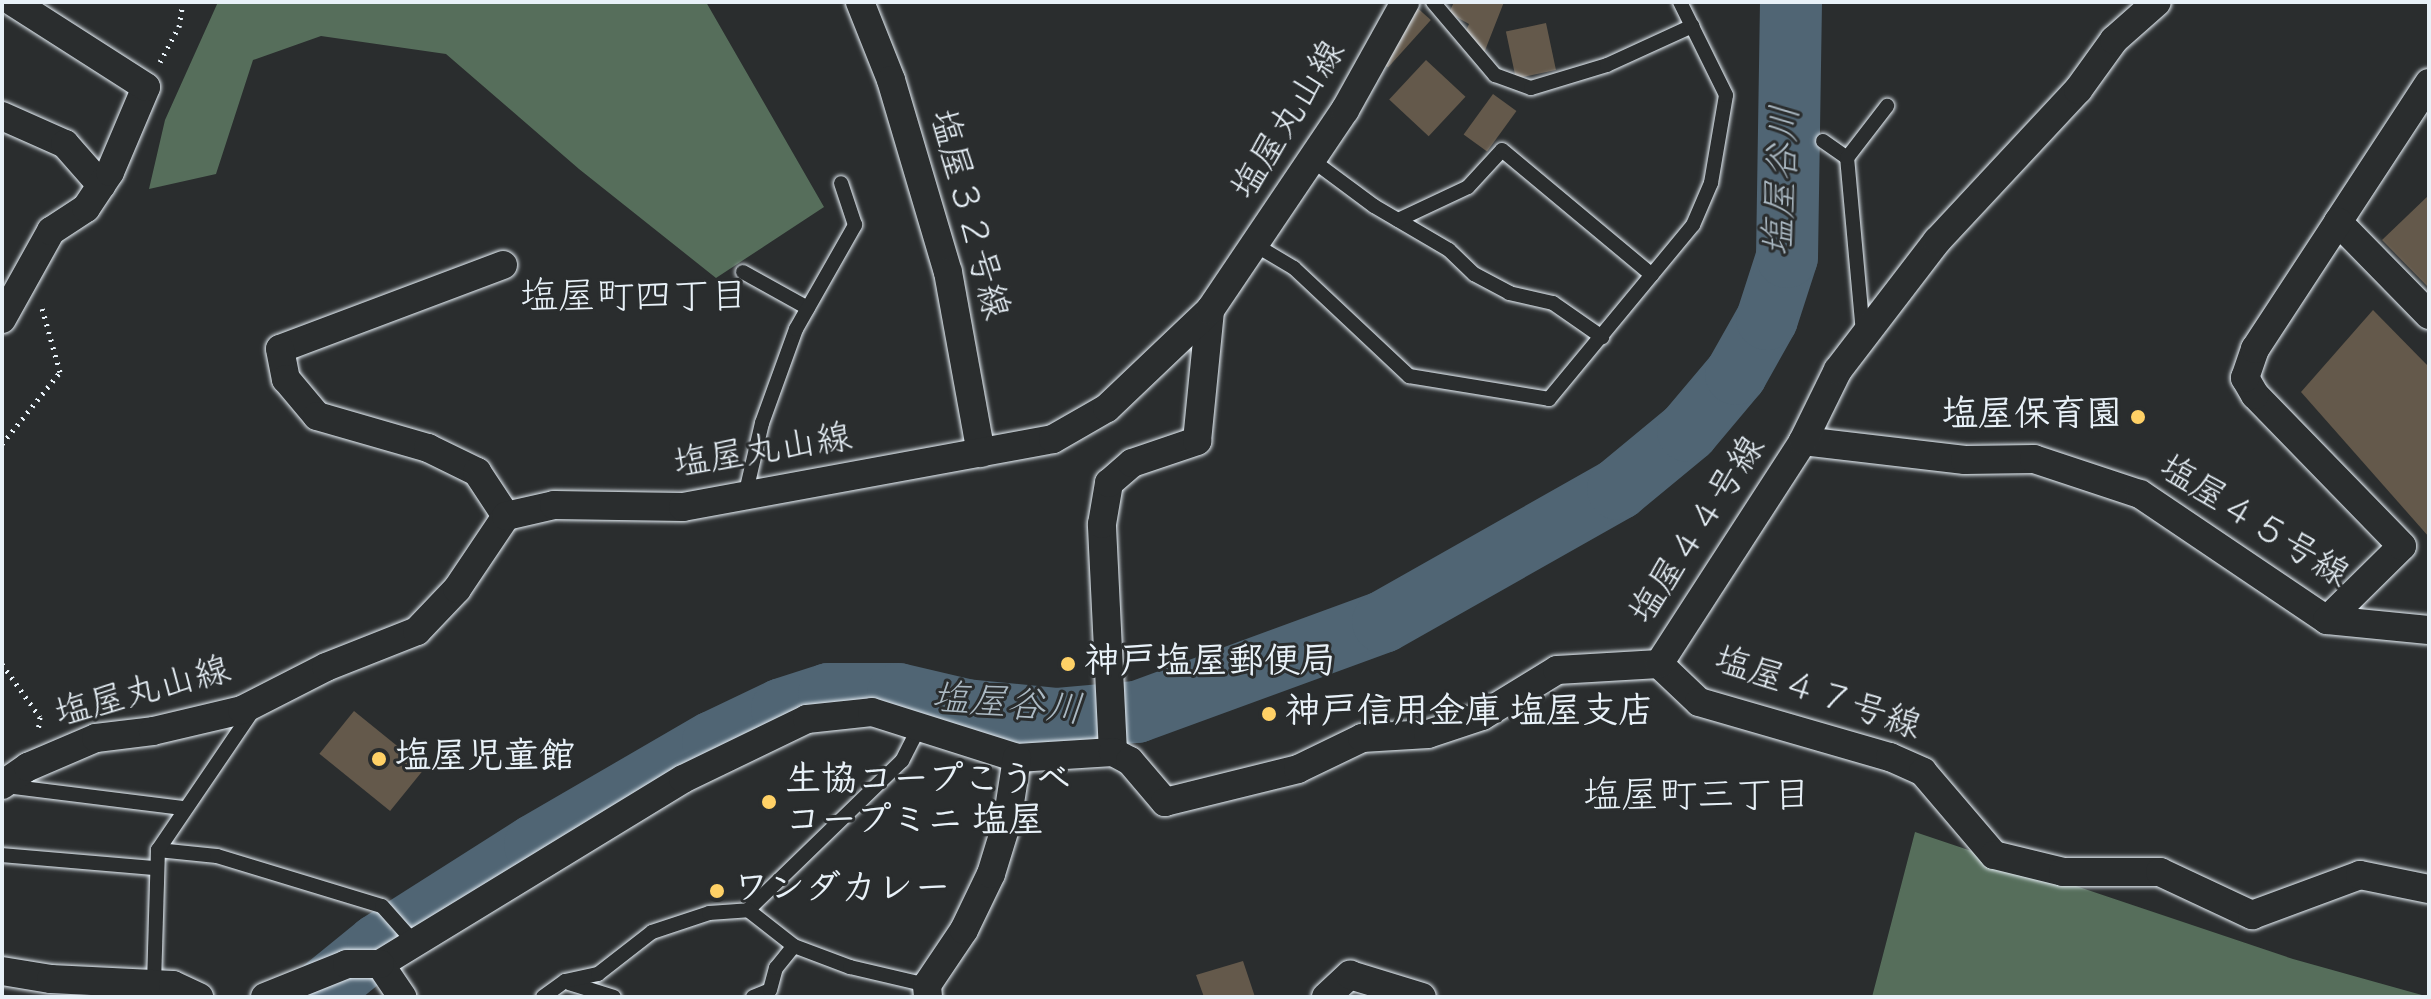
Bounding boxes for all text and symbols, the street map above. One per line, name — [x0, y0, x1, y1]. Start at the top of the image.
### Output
street label: 塩屋丸山線 — [1224, 33, 1356, 209]
water label: 塩屋谷川 — [1758, 104, 1812, 258]
street label: 塩屋３２号線 — [918, 105, 1016, 325]
district label: 塩屋町四丁目 — [520, 277, 748, 323]
place label: 塩屋保育園 — [1942, 395, 2122, 439]
marker: 塩屋保育園 — [2129, 408, 2147, 426]
street label: 塩屋丸山線 — [671, 418, 855, 488]
street label: 塩屋４４号線 — [1622, 429, 1776, 633]
street label: 塩屋４５号線 — [2150, 447, 2356, 599]
street label: 塩屋４７号線 — [1708, 639, 1926, 751]
place label: 神戸塩屋郵便局 — [1084, 642, 1336, 686]
street label: 塩屋丸山線 — [50, 650, 236, 738]
marker: 神戸塩屋郵便局 — [1059, 655, 1077, 673]
water label: 塩屋谷川 — [929, 678, 1085, 736]
place label: 神戸信用金庫 塩屋支店 — [1285, 692, 1654, 736]
marker: 神戸信用金庫 塩屋支店 — [1260, 705, 1278, 723]
place label: 塩屋児童館 — [395, 737, 575, 781]
marker: 塩屋児童館 — [370, 750, 388, 768]
place label: 生協コープこうべ コープミニ 塩屋 — [785, 759, 1073, 844]
district label: 塩屋町三丁目 — [1583, 776, 1811, 822]
marker: 生協コープこうべ コープミニ 塩屋 — [760, 793, 778, 811]
place label: ワンダカレー — [733, 869, 950, 913]
marker: ワンダカレー — [708, 882, 726, 900]

